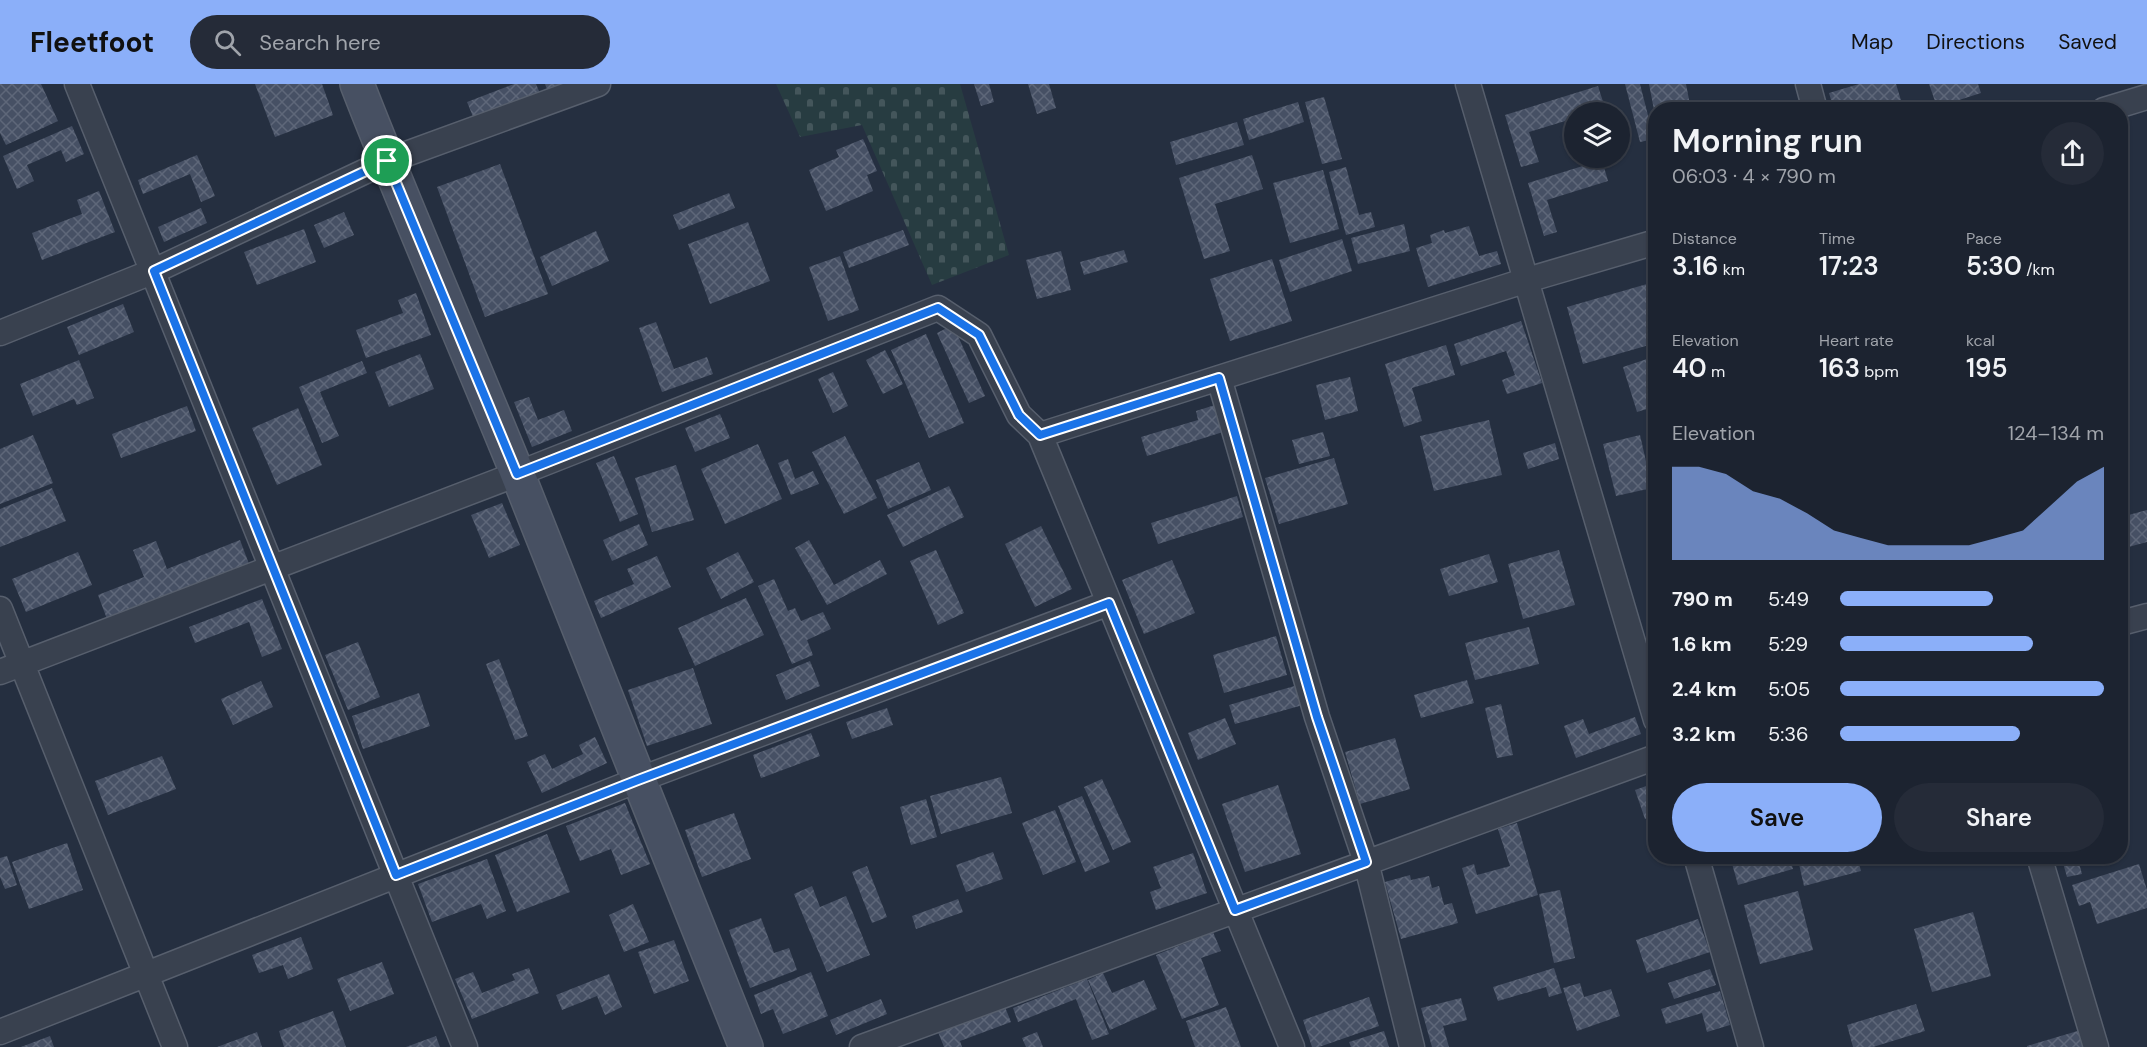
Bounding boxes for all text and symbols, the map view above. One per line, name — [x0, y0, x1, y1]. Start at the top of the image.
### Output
search box — [190, 15, 610, 69]
text: Fleetfoot — [30, 24, 154, 61]
icon: search — [211, 26, 244, 59]
text: Search here — [259, 28, 381, 57]
text: Map — [1851, 28, 1893, 56]
text: Directions — [1926, 28, 2025, 56]
text: Saved — [2058, 28, 2117, 56]
map controls — [1564, 102, 1630, 168]
button: layers — [1564, 102, 1630, 168]
text: Morning run — [1672, 119, 1863, 162]
button: share — [2041, 122, 2104, 185]
pin — [361, 135, 412, 186]
icon: arrive — [370, 144, 403, 177]
text: 06:03 · 4 × 790 m — [1672, 163, 1836, 189]
text: Distance — [1672, 228, 1737, 249]
text: Time — [1819, 228, 1855, 249]
text: Pace — [1966, 228, 2002, 249]
text: 3.16 — [1672, 249, 1718, 283]
text: 17:23 — [1819, 249, 1879, 283]
text: 5:30 — [1966, 249, 2022, 283]
text: km — [1718, 259, 1745, 280]
text: /km — [2022, 259, 2055, 280]
text: Elevation — [1672, 330, 1739, 351]
text: Heart rate — [1819, 330, 1894, 351]
text: kcal — [1966, 330, 1995, 351]
text: 40 — [1672, 351, 1707, 385]
text: 163 — [1819, 351, 1860, 385]
text: 195 — [1966, 351, 2008, 385]
text: m — [1707, 361, 1725, 382]
text: bpm — [1860, 361, 1899, 382]
text: Elevation — [1672, 420, 1755, 446]
text: 124–134 m — [2008, 420, 2104, 446]
text: 790 m — [1672, 586, 1733, 612]
text: 5:49 — [1768, 586, 1809, 612]
text: 1.6 km — [1672, 631, 1731, 657]
text: 5:29 — [1768, 631, 1808, 657]
text: 2.4 km — [1672, 676, 1737, 702]
text: 5:05 — [1768, 676, 1810, 702]
text: 3.2 km — [1672, 721, 1736, 747]
text: 5:36 — [1768, 721, 1809, 747]
button: Save — [1672, 783, 1882, 852]
button: Share — [1894, 783, 2104, 852]

